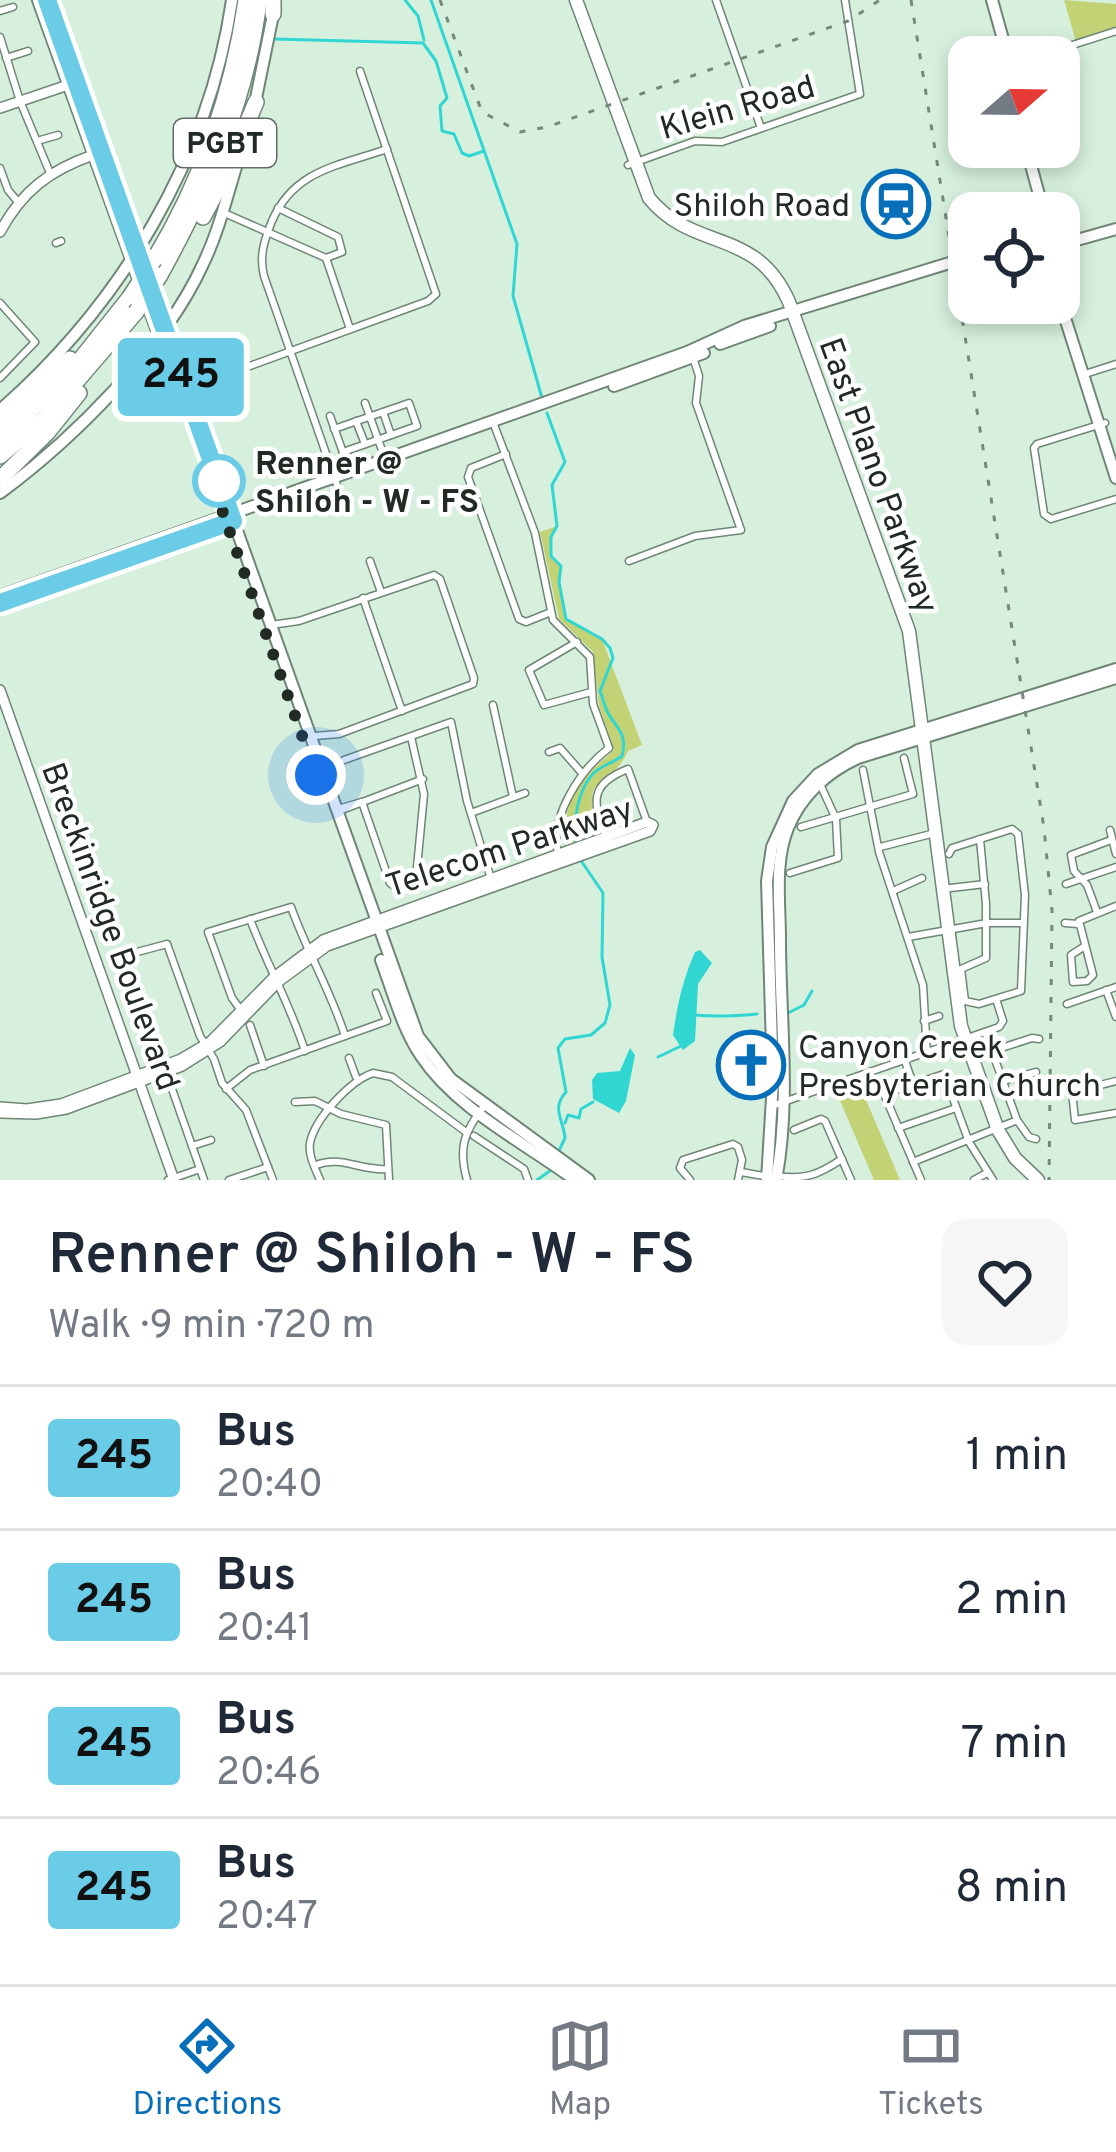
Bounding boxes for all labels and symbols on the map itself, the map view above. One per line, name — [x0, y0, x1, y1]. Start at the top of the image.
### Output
north arrow — [948, 36, 1080, 168]
street label: Klein Road — [656, 68, 820, 152]
road number: PGBT — [174, 119, 276, 167]
station icon: Shiloh Road — [861, 169, 931, 239]
place label: Shiloh Road — [673, 187, 850, 229]
street label: East Plano Parkway — [807, 333, 946, 620]
line badge: 245 — [112, 338, 250, 416]
place label: Renner @ Shiloh - W - FS — [255, 445, 479, 525]
marker: Renner @ Shiloh - W - FS — [194, 456, 244, 506]
your location — [286, 745, 346, 805]
street label: Breckinridge Boulevard — [29, 758, 187, 1097]
street label: Telecom Parkway — [381, 790, 639, 910]
place label: Canyon Creek Presbyterian Church — [798, 1029, 1101, 1109]
church icon: Canyon Creek Presbyterian Church — [716, 1030, 786, 1100]

